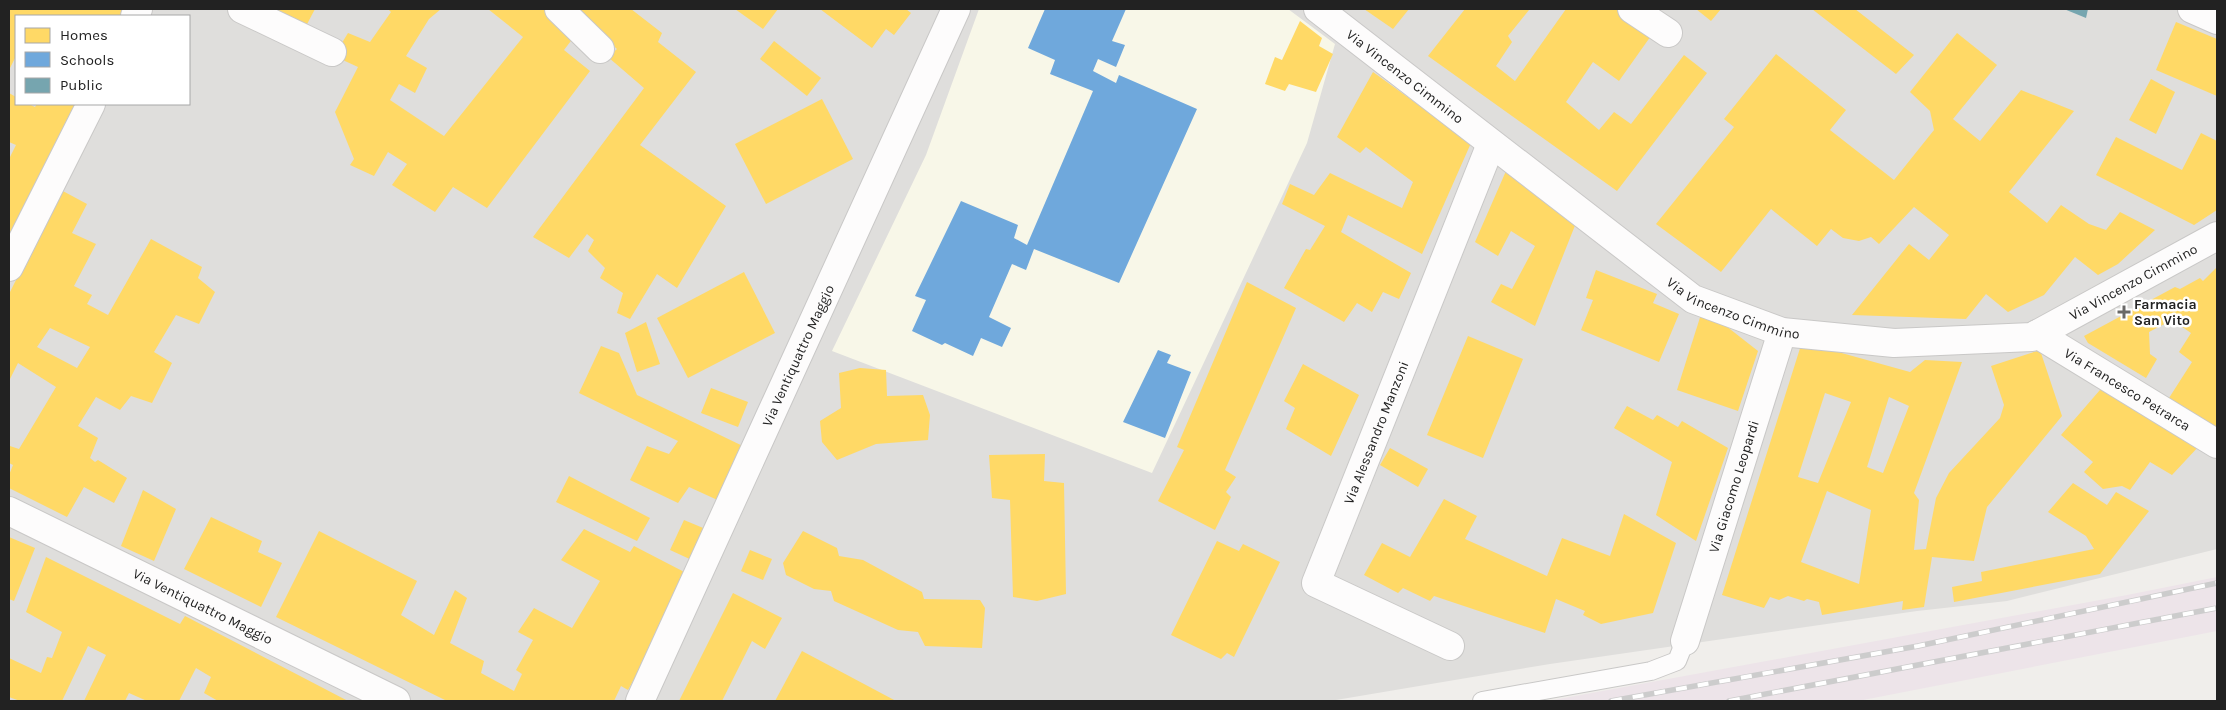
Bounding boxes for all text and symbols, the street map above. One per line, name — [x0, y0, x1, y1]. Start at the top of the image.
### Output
legend — [15, 15, 190, 105]
text: Homes — [60, 26, 108, 44]
street label: Via Vincenzo Cimmino — [1343, 26, 1467, 127]
text: Schools — [60, 51, 114, 69]
text: Public — [60, 76, 103, 94]
street label: Via Vincenzo Cimmino — [2066, 240, 2200, 324]
street label: Via Vincenzo Cimmino — [1663, 273, 1800, 342]
street label: Via Ventiquattro Maggio — [758, 282, 838, 429]
place label: Farmacia San Vito — [2134, 296, 2197, 329]
marker: Farmacia San Vito — [2118, 306, 2130, 318]
street label: Via Francesco Petrarca — [2061, 344, 2194, 434]
street label: Via Alessandro Manzoni — [1340, 359, 1412, 507]
street label: Via Giacomo Leopardi — [1705, 418, 1762, 555]
street label: Via Ventiquattro Maggio — [130, 565, 276, 648]

